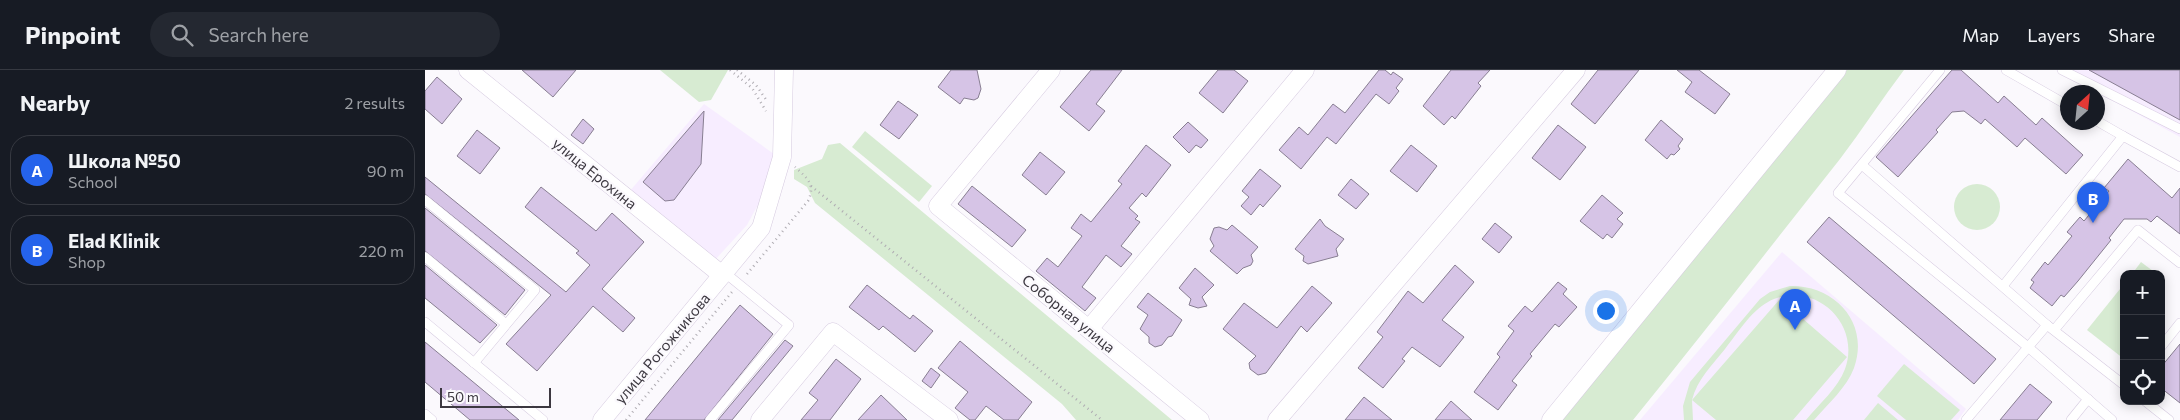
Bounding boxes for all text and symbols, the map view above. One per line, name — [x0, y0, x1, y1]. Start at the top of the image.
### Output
search box — [150, 12, 500, 57]
text: Pinpoint — [25, 20, 120, 49]
icon: search — [168, 21, 196, 49]
text: Search here — [208, 23, 309, 46]
text: Map — [1962, 24, 1999, 46]
text: Layers — [2027, 24, 2080, 46]
text: Share — [2108, 24, 2155, 46]
north arrow — [2060, 85, 2105, 130]
text: Nearby — [20, 90, 90, 115]
text: 2 results — [344, 93, 405, 112]
street label: улица Ерохина — [549, 134, 641, 212]
text: Школа №50 — [68, 149, 181, 172]
text: A — [31, 161, 43, 180]
text: 90 m — [367, 161, 404, 180]
text: School — [68, 172, 118, 191]
pin: B — [2077, 182, 2109, 223]
text: Elad Klinik — [68, 229, 160, 252]
text: B — [32, 241, 42, 260]
text: 220 m — [359, 241, 404, 260]
text: Shop — [68, 252, 106, 271]
street label: Соборная улица — [1019, 270, 1119, 356]
map controls — [2120, 270, 2165, 405]
button: + — [2120, 270, 2165, 315]
street label: улица Рогожникова — [611, 289, 713, 407]
pin: A — [1779, 289, 1811, 330]
your location — [1593, 298, 1619, 324]
button: − — [2120, 315, 2165, 360]
button: locate — [2120, 360, 2165, 405]
scale bar — [440, 385, 551, 408]
text: 50 m — [447, 388, 479, 405]

